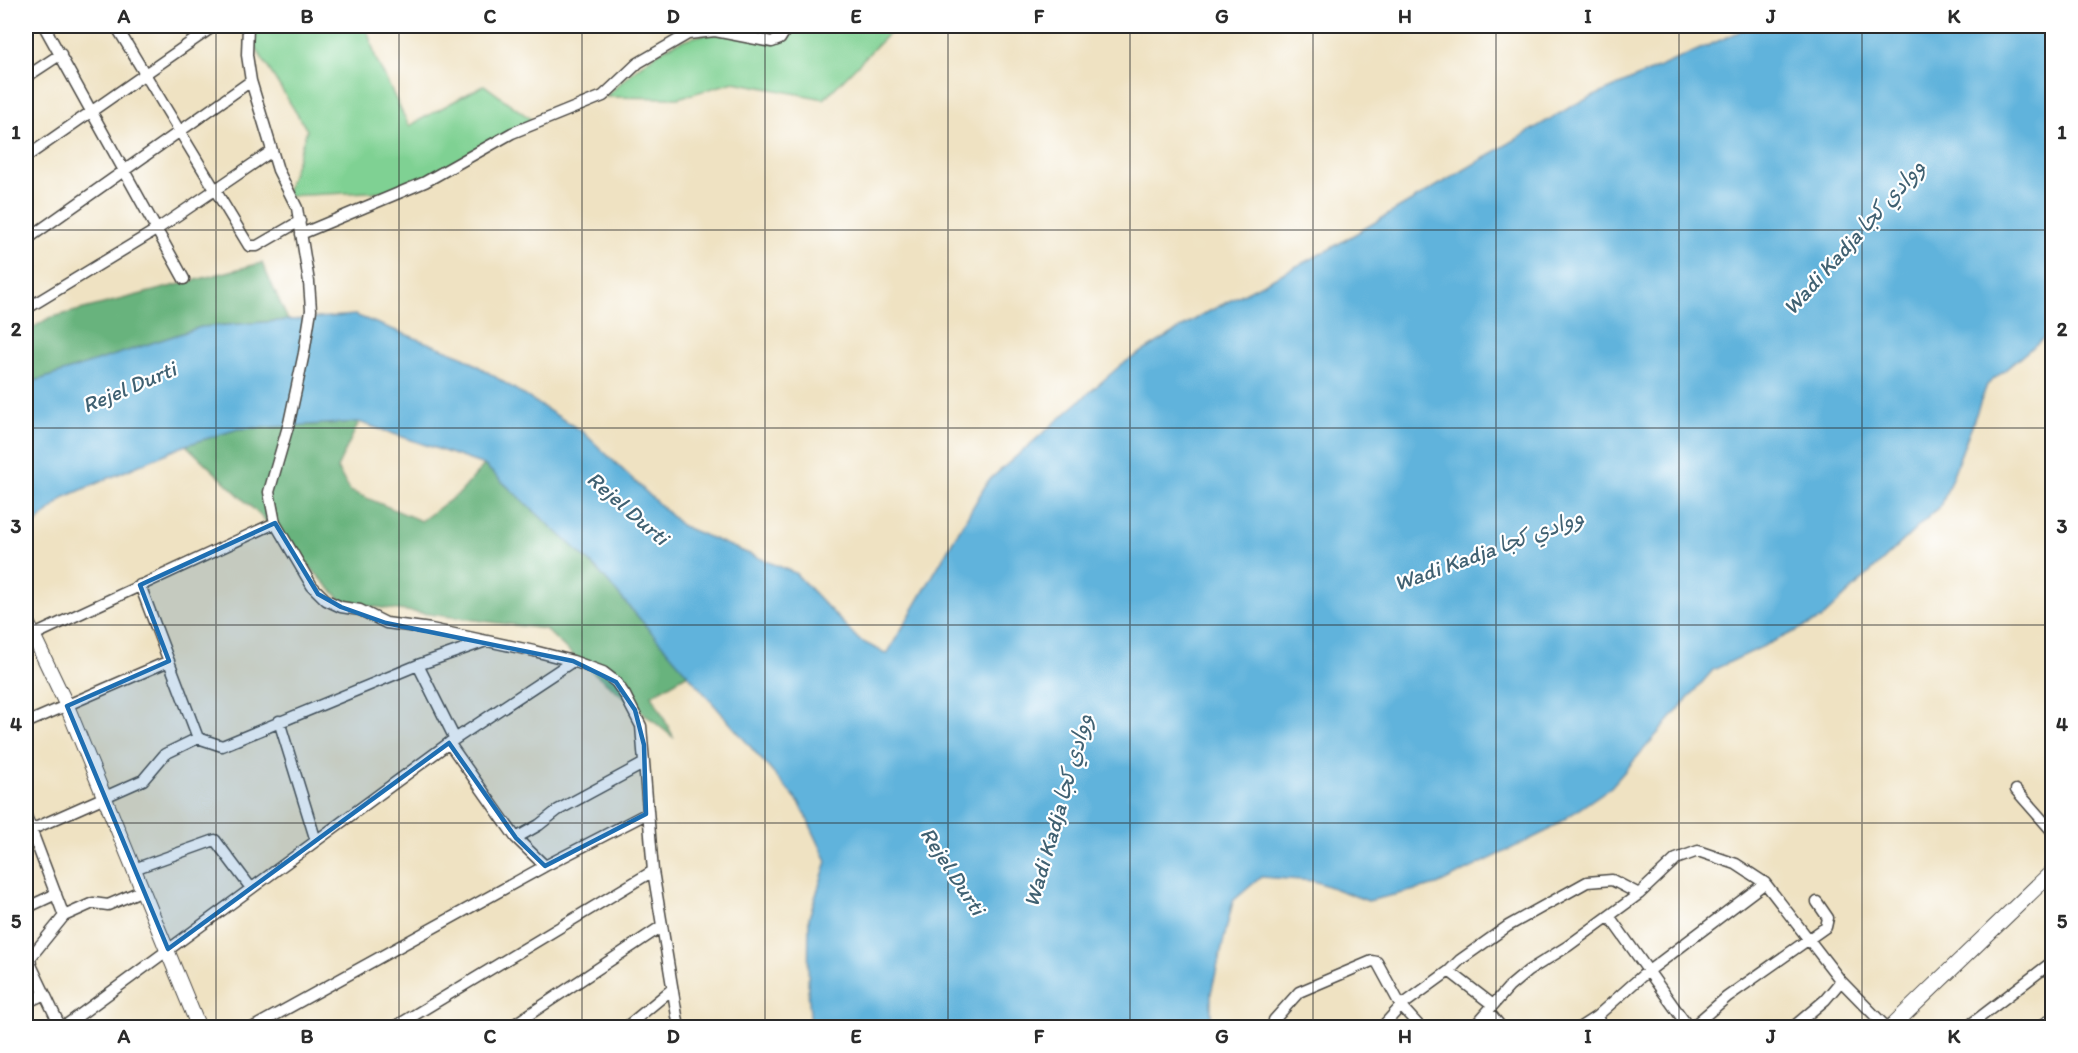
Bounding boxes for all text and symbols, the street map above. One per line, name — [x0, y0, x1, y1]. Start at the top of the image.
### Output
text: A — [117, 4, 131, 28]
text: B — [301, 4, 314, 28]
text: C — [484, 4, 497, 28]
text: D — [666, 4, 680, 28]
text: E — [850, 4, 862, 28]
text: F — [1034, 4, 1045, 28]
text: G — [1215, 4, 1229, 28]
text: H — [1398, 4, 1412, 28]
text: I — [1584, 4, 1592, 28]
text: J — [1765, 4, 1776, 28]
text: K — [1948, 4, 1962, 28]
text: 1 — [11, 120, 21, 144]
text: 1 — [2057, 120, 2067, 144]
water label: Wadi Kadja ووادي كجا — [1777, 153, 1933, 322]
text: 2 — [11, 317, 22, 341]
text: 2 — [2057, 317, 2068, 341]
water label: Rejel Durti — [78, 354, 182, 419]
water label: Rejel Durti — [582, 465, 676, 552]
water label: Wadi Kadja ووادي كجا — [1390, 503, 1589, 599]
text: 3 — [11, 514, 22, 538]
text: 3 — [2057, 514, 2068, 538]
water label: Wadi Kadja ووادي كجا — [1017, 710, 1101, 911]
text: 4 — [10, 712, 22, 736]
text: 4 — [2056, 712, 2068, 736]
water label: Rejel Durti — [915, 822, 993, 922]
text: 5 — [11, 909, 22, 933]
text: 5 — [2057, 909, 2068, 933]
text: A — [117, 1024, 131, 1048]
text: B — [301, 1024, 314, 1048]
text: C — [484, 1024, 497, 1048]
text: D — [666, 1024, 680, 1048]
text: E — [850, 1024, 862, 1048]
text: F — [1034, 1024, 1045, 1048]
text: G — [1215, 1024, 1229, 1048]
text: H — [1398, 1024, 1412, 1048]
text: I — [1584, 1024, 1592, 1048]
text: J — [1765, 1024, 1776, 1048]
text: K — [1948, 1024, 1962, 1048]

